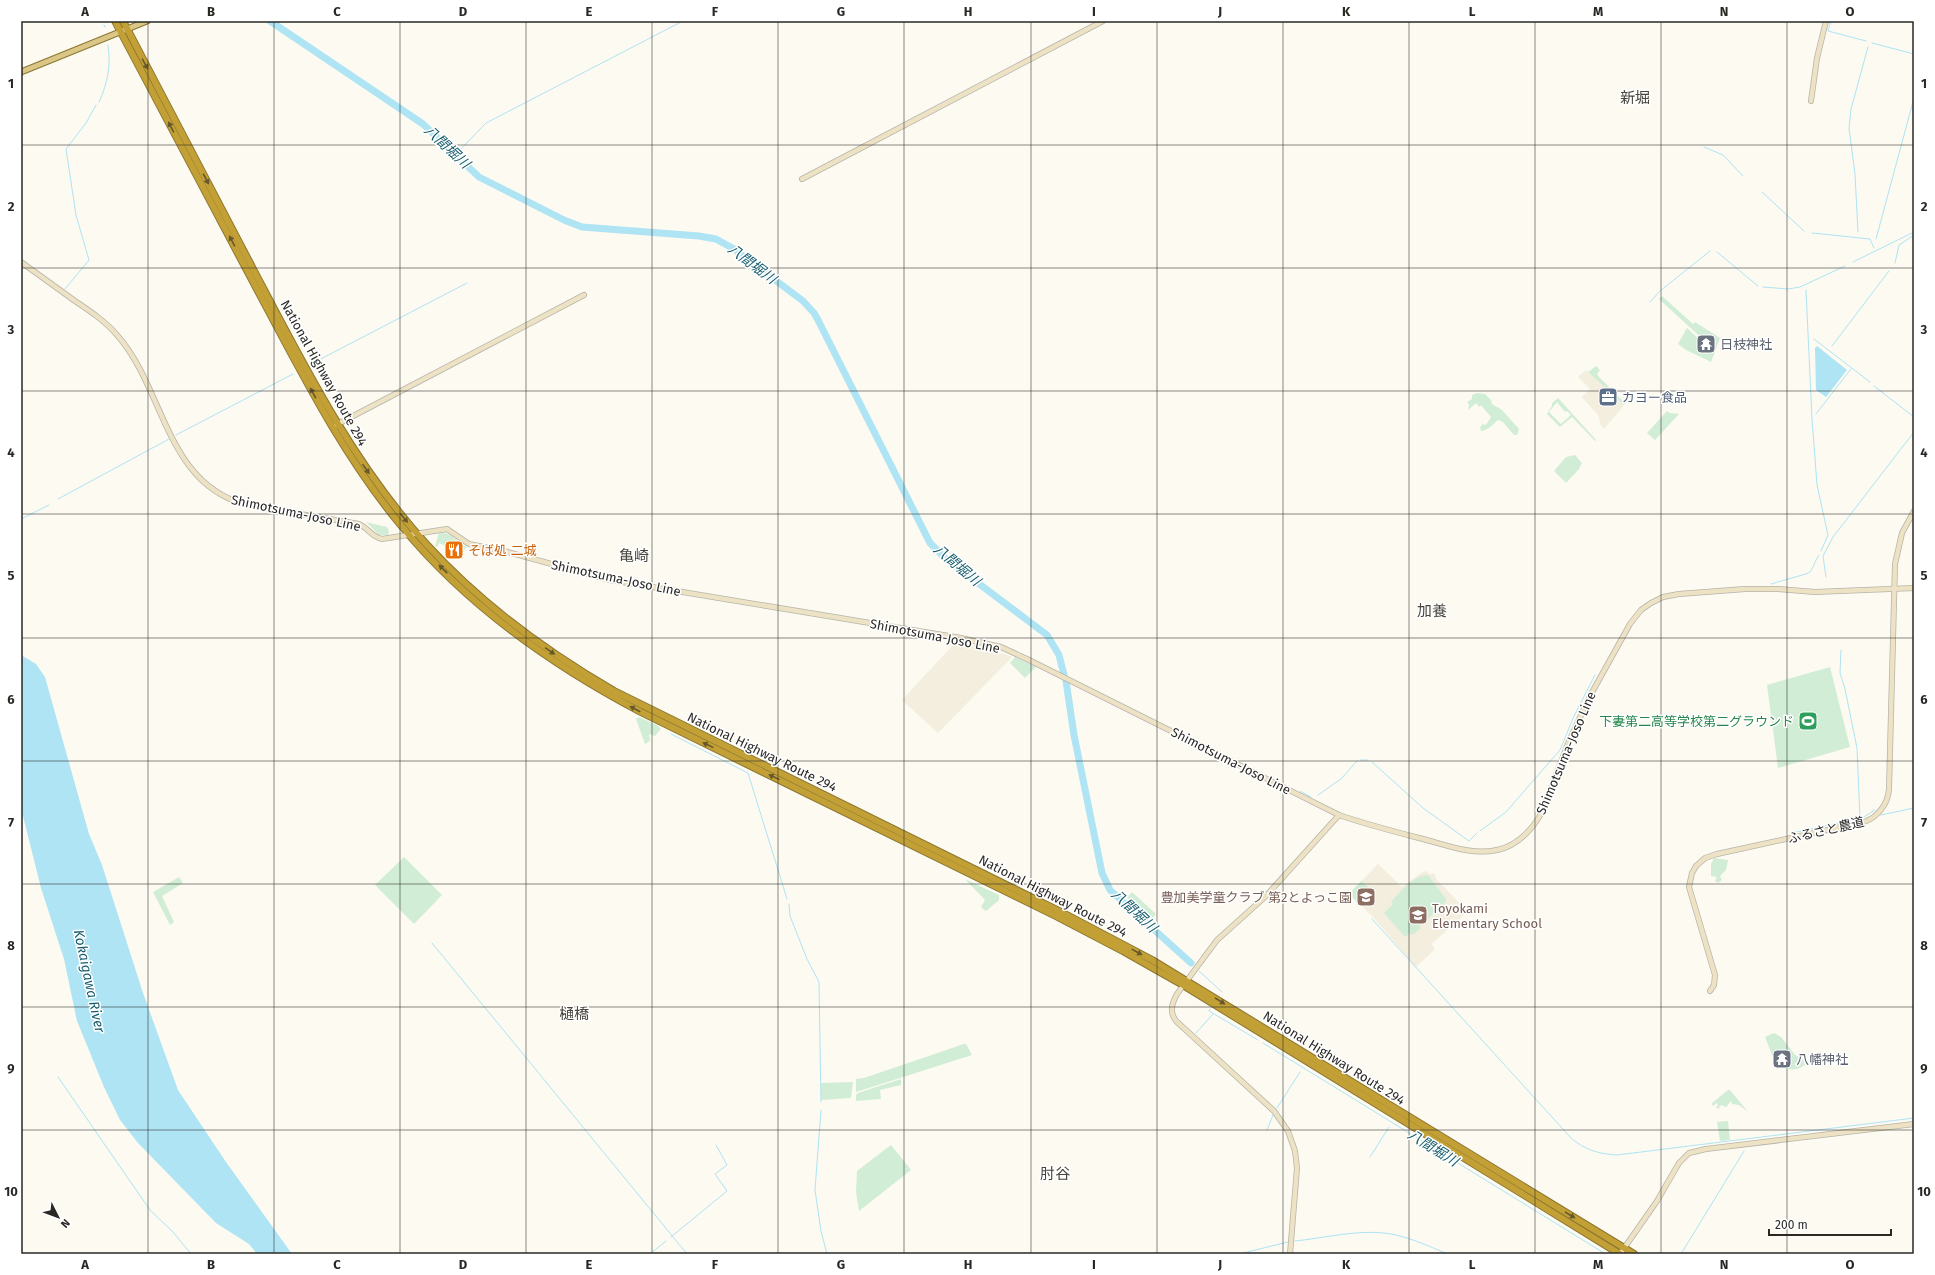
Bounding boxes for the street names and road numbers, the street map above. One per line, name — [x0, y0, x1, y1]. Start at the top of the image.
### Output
street label: National Highway Route 294 — [278, 298, 370, 449]
street label: Shimotsuma-Joso Line — [230, 492, 362, 534]
street label: Shimotsuma-Joso Line — [550, 557, 682, 599]
street label: Shimotsuma-Joso Line — [869, 616, 1001, 656]
street label: Shimotsuma-Joso Line — [1533, 689, 1599, 817]
street label: National Highway Route 294 — [685, 709, 839, 795]
street label: Shimotsuma-Joso Line — [1169, 724, 1293, 798]
street label: ふるさと農道 — [1786, 814, 1866, 846]
street label: National Highway Route 294 — [976, 852, 1130, 940]
street label: National Highway Route 294 — [1260, 1008, 1408, 1108]

